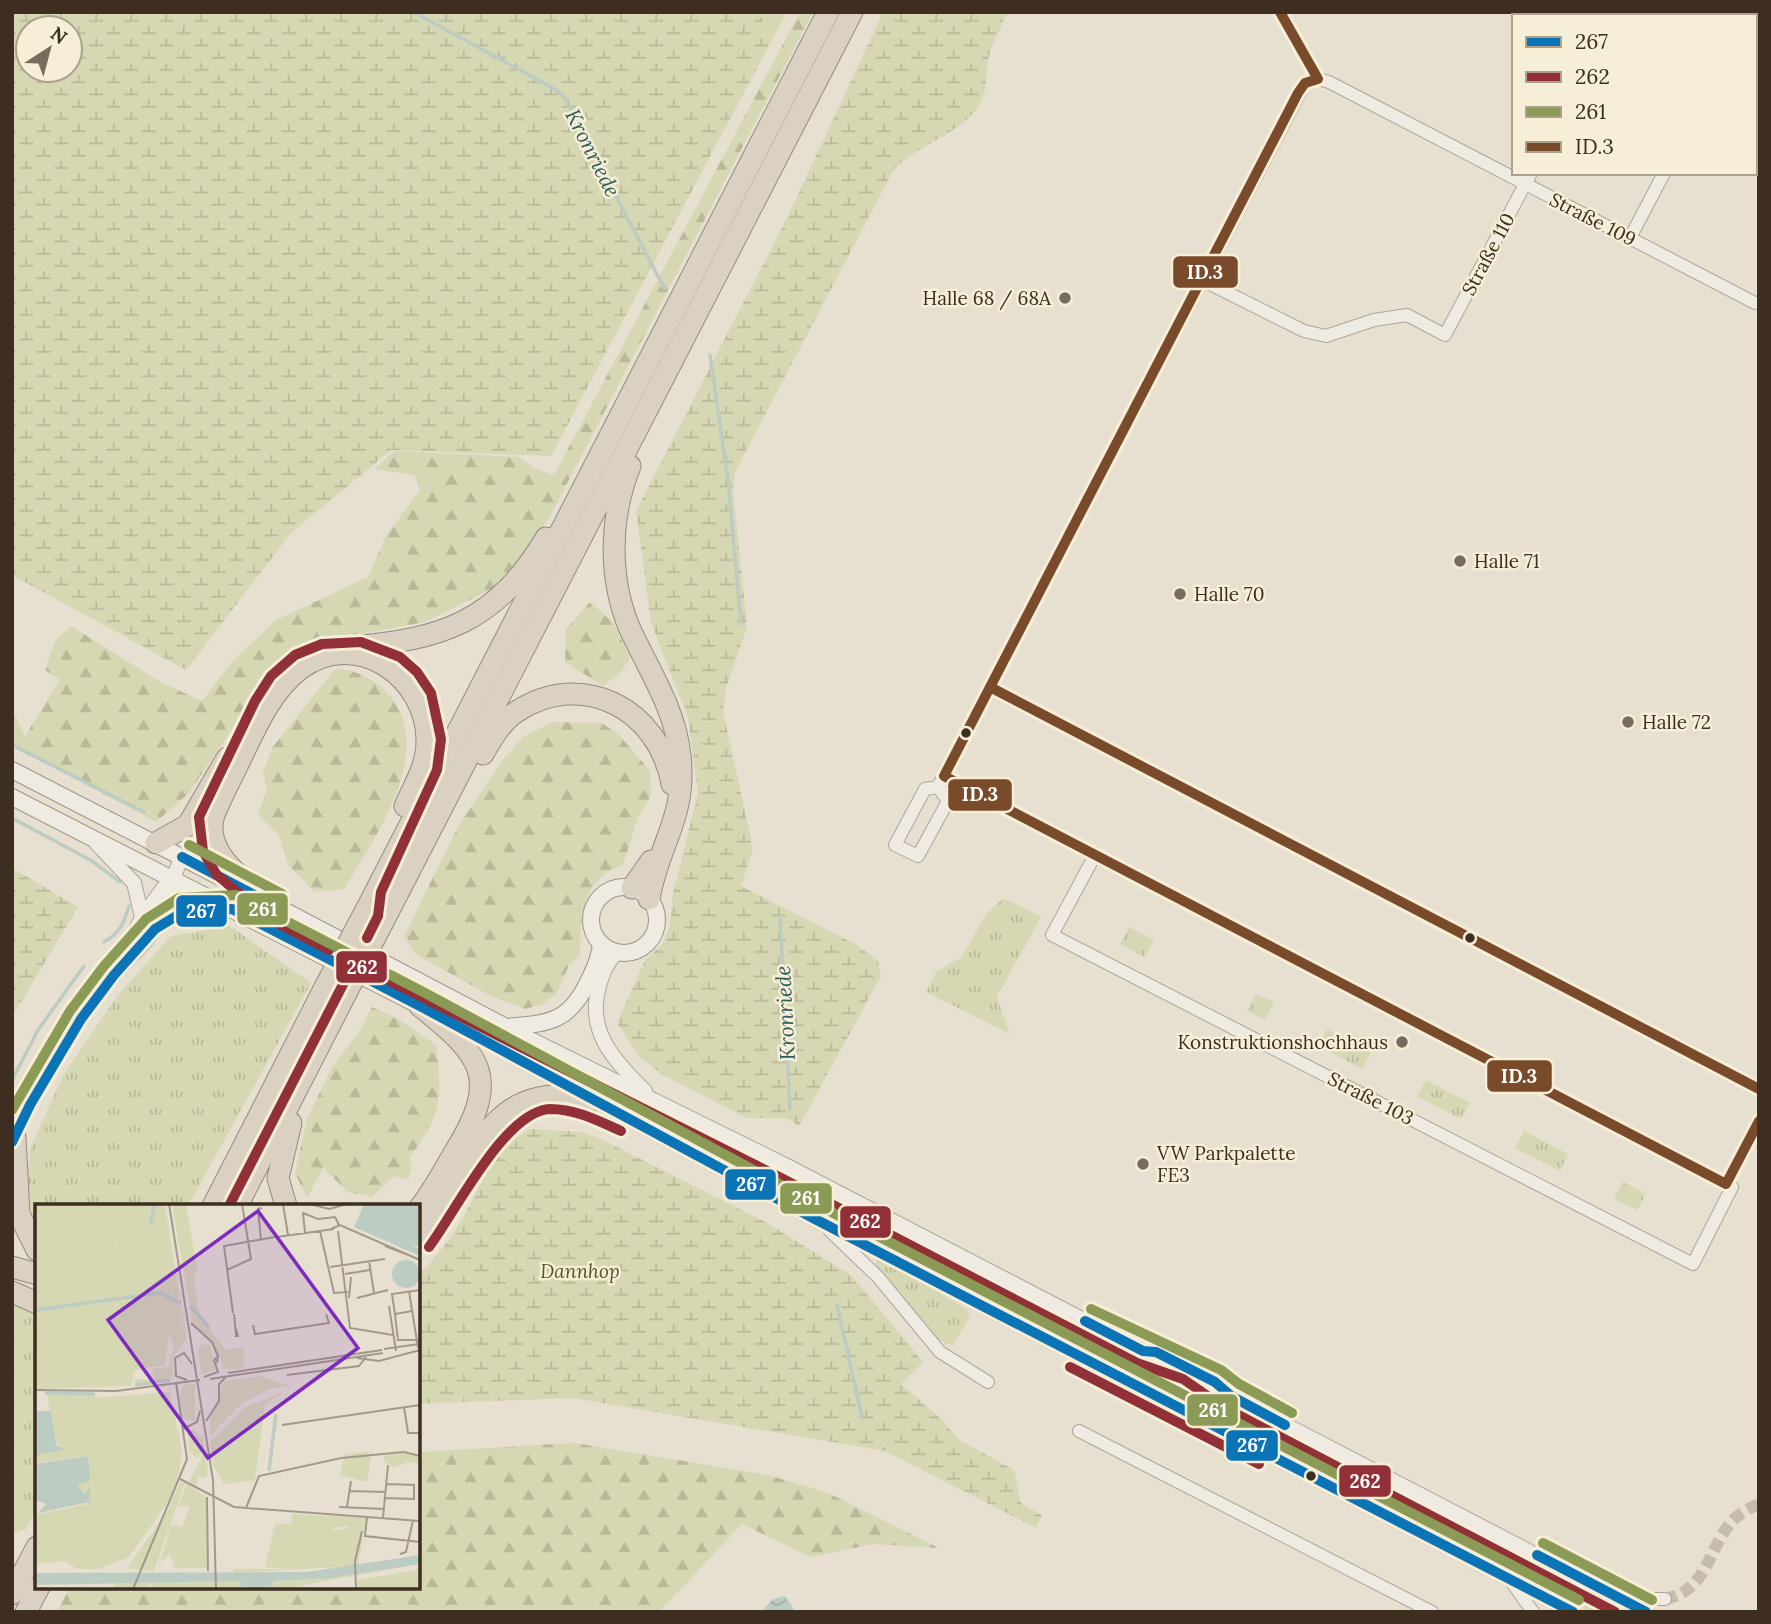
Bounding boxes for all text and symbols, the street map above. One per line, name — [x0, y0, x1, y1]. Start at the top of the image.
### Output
north arrow — [14, 14, 84, 84]
legend — [1512, 14, 1757, 175]
text: N — [46, 21, 72, 49]
text: 267 — [1575, 28, 1608, 55]
text: 262 — [1575, 63, 1610, 90]
text: 261 — [1575, 98, 1606, 125]
water label: Kronriede — [559, 105, 627, 201]
text: ID.3 — [1575, 133, 1614, 160]
street label: Straße 109 — [1546, 187, 1640, 251]
street label: Straße 110 — [1456, 209, 1520, 299]
line badge: ID.3 — [1172, 255, 1239, 289]
text: ID.3 — [1187, 260, 1223, 284]
place label: Halle 68 / 68A — [923, 286, 1052, 311]
marker: Halle 68 / 68A — [1057, 290, 1073, 306]
place label: Halle 71 — [1474, 549, 1540, 573]
marker: Halle 71 — [1452, 553, 1468, 569]
place label: Halle 70 — [1194, 582, 1265, 606]
marker: Halle 70 — [1172, 586, 1188, 602]
place label: Halle 72 — [1642, 710, 1711, 734]
marker: Halle 72 — [1620, 714, 1636, 730]
unlabelled marker — [959, 726, 973, 740]
line badge: ID.3 — [947, 778, 1013, 812]
text: ID.3 — [962, 782, 998, 806]
line badge: 261 — [236, 892, 289, 926]
line badge: 267 — [175, 894, 228, 928]
text: 261 — [249, 897, 277, 921]
text: 267 — [186, 899, 216, 923]
unlabelled marker — [1463, 931, 1477, 945]
line badge: 262 — [335, 950, 388, 984]
text: 262 — [346, 955, 378, 979]
water label: Kronriede — [769, 965, 801, 1061]
place label: Konstruktionshochhaus — [1177, 1030, 1388, 1054]
marker: Konstruktionshochhaus — [1394, 1034, 1410, 1050]
line badge: ID.3 — [1486, 1059, 1553, 1093]
text: ID.3 — [1501, 1064, 1537, 1088]
street label: Straße 103 — [1324, 1066, 1418, 1130]
place label: VW Parkpalette FE3 — [1156, 1141, 1296, 1187]
marker: VW Parkpalette FE3 — [1135, 1156, 1151, 1172]
line badge: 267 — [724, 1168, 777, 1201]
text: 267 — [736, 1172, 766, 1196]
line badge: 261 — [779, 1182, 833, 1215]
text: 261 — [792, 1186, 820, 1210]
inset map — [35, 1204, 420, 1589]
line badge: 262 — [839, 1205, 892, 1239]
text: 262 — [849, 1209, 881, 1233]
park label: Dannhop — [540, 1259, 620, 1283]
line badge: 261 — [1186, 1393, 1239, 1427]
text: 261 — [1199, 1398, 1227, 1422]
line badge: 267 — [1225, 1429, 1279, 1462]
text: 267 — [1237, 1433, 1267, 1457]
line badge: 262 — [1338, 1464, 1392, 1498]
unlabelled marker — [1304, 1469, 1318, 1483]
text: 262 — [1349, 1469, 1381, 1493]

